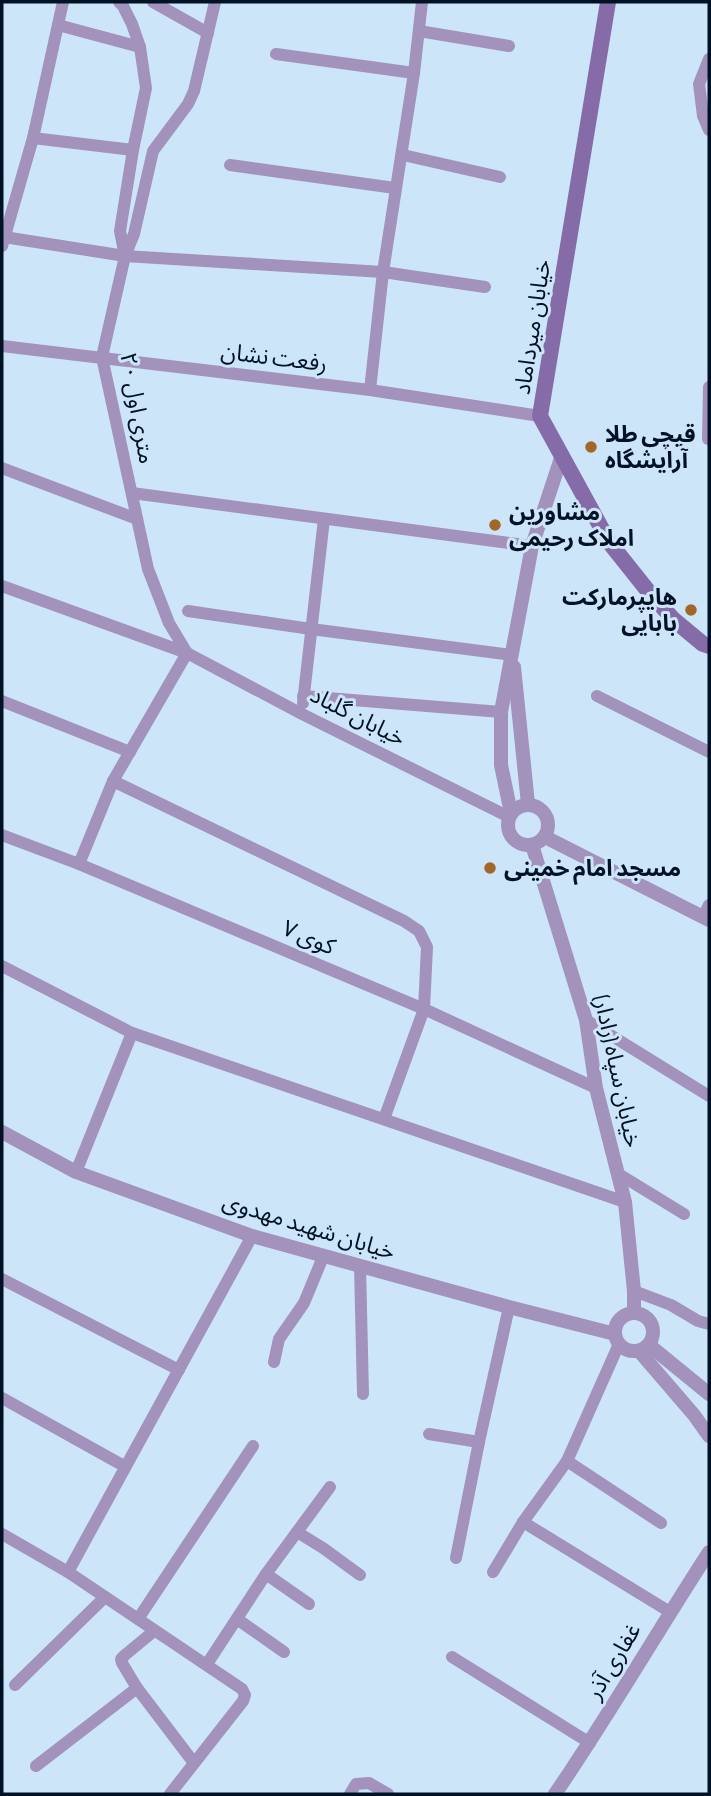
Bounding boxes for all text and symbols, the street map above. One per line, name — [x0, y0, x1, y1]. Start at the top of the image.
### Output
street label: خیابان میرداماد — [508, 258, 557, 397]
street label: رفعت نشان — [219, 338, 329, 378]
street label: ۲۰ متری اول — [113, 350, 161, 466]
place label: قیچی طلا آرایشگاه — [605, 421, 696, 475]
marker: قیچی طلا آرایشگاه — [583, 439, 599, 455]
place label: مشاورین املاک رحیمی — [509, 499, 634, 553]
marker: مشاورین املاک رحیمی — [487, 517, 503, 533]
place label: هایپرمارکت بابایی — [562, 584, 677, 638]
marker: هایپرمارکت بابایی — [683, 602, 699, 618]
street label: خیابان گلباد — [305, 681, 410, 753]
place label: مسجد امام خمینی — [504, 855, 681, 886]
marker: مسجد امام خمینی — [482, 860, 498, 876]
street label: کوی ۷ — [278, 914, 340, 962]
street label: خیابان سپاه (رادار) — [587, 992, 647, 1150]
street label: خیابان شهید مهدوی — [219, 1187, 398, 1267]
street label: غفاری آذر — [580, 1618, 648, 1706]

